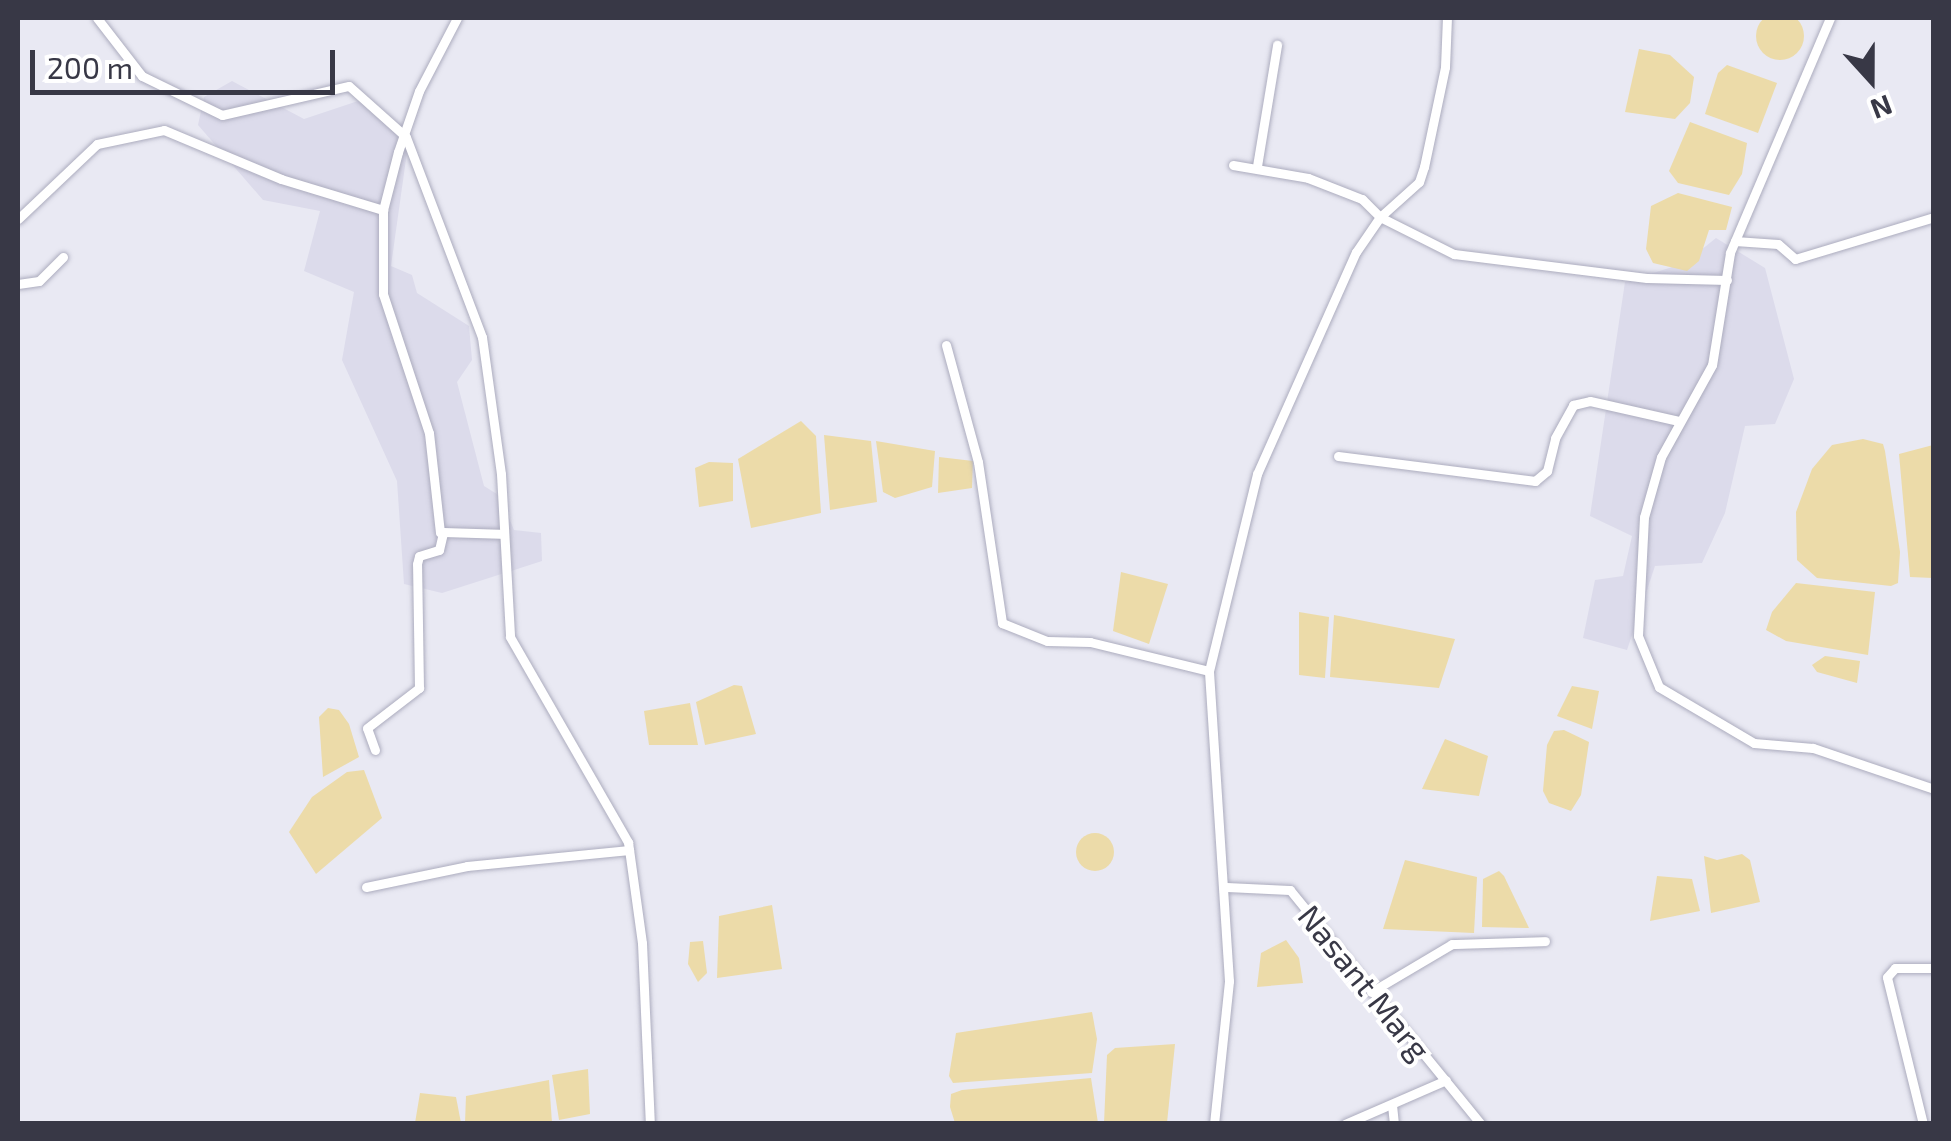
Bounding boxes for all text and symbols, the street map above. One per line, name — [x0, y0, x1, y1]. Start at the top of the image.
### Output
scale bar — [35, 30, 340, 92]
north arrow — [1821, 30, 1921, 130]
text: 200 m — [47, 49, 133, 85]
text: N — [1866, 89, 1897, 128]
street label: Nasant Marg — [1291, 897, 1439, 1067]

